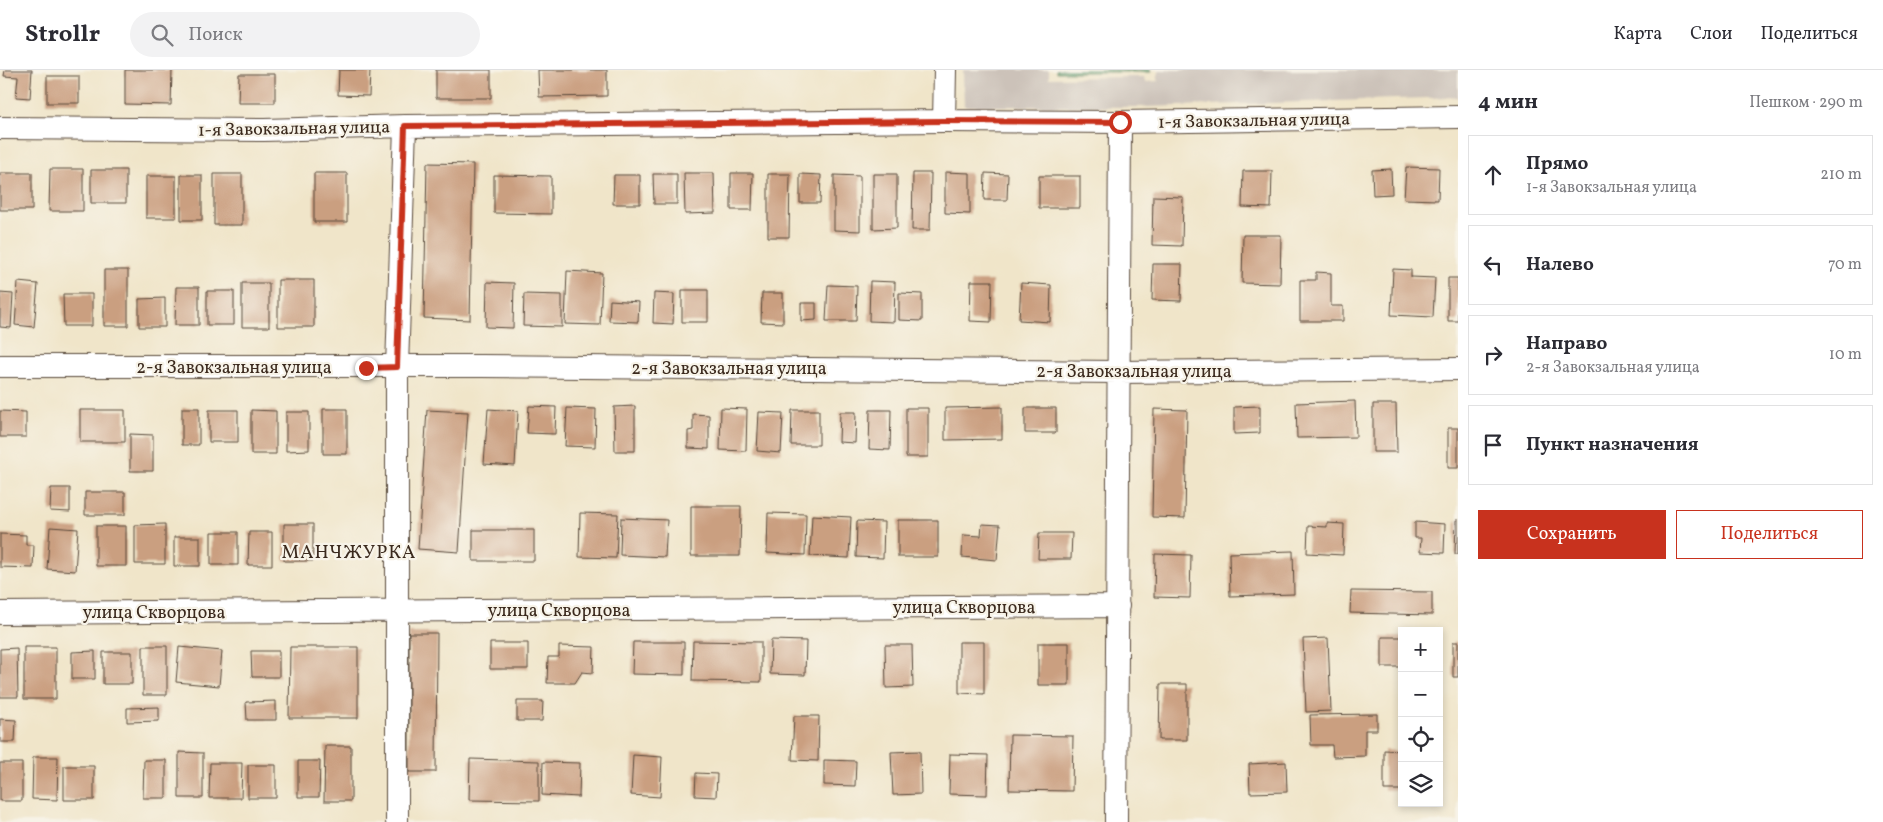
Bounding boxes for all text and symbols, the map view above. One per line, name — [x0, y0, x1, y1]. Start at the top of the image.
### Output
search box — [130, 12, 480, 57]
text: Strollr — [25, 18, 100, 52]
icon: search — [148, 21, 176, 49]
text: Поиск — [188, 22, 243, 48]
text: Карта — [1614, 22, 1662, 47]
text: Слои — [1690, 22, 1732, 47]
text: Поделиться — [1760, 22, 1858, 47]
text: 4 мин — [1478, 88, 1538, 117]
text: Пешком · 290 m — [1749, 92, 1863, 114]
street label: 1-я Завокзальная улица — [1158, 107, 1350, 136]
route start — [1109, 111, 1132, 134]
street label: 1-я Завокзальная улица — [198, 115, 390, 144]
text: Прямо — [1526, 151, 1588, 177]
icon: ahead — [1479, 161, 1507, 189]
text: 210 m — [1820, 164, 1862, 186]
text: 1-я Завокзальная улица — [1526, 177, 1697, 199]
icon: left — [1479, 251, 1507, 279]
text: Налево — [1526, 252, 1594, 278]
text: 70 m — [1828, 254, 1862, 276]
text: Направо — [1526, 331, 1608, 357]
icon: right — [1479, 341, 1507, 369]
text: 10 m — [1829, 344, 1862, 366]
street label: 2-я Завокзальная улица — [136, 356, 332, 381]
route end — [355, 357, 378, 380]
street label: 2-я Завокзальная улица — [631, 357, 827, 382]
text: 2-я Завокзальная улица — [1526, 357, 1700, 379]
street label: 2-я Завокзальная улица — [1036, 360, 1232, 385]
icon: arrive — [1479, 431, 1507, 459]
text: Пункт назначения — [1526, 432, 1699, 458]
button: Сохранить — [1478, 510, 1666, 559]
button: Поделиться — [1676, 510, 1863, 559]
district label: МАНЧЖУРКА — [282, 540, 417, 566]
street label: улица Скворцова — [893, 596, 1035, 621]
street label: улица Скворцова — [488, 599, 630, 624]
street label: улица Скворцова — [83, 601, 225, 626]
map controls — [1398, 627, 1443, 807]
button: + — [1398, 627, 1443, 672]
button: − — [1398, 672, 1443, 717]
button: locate — [1398, 717, 1443, 762]
button: layers — [1398, 762, 1443, 807]

